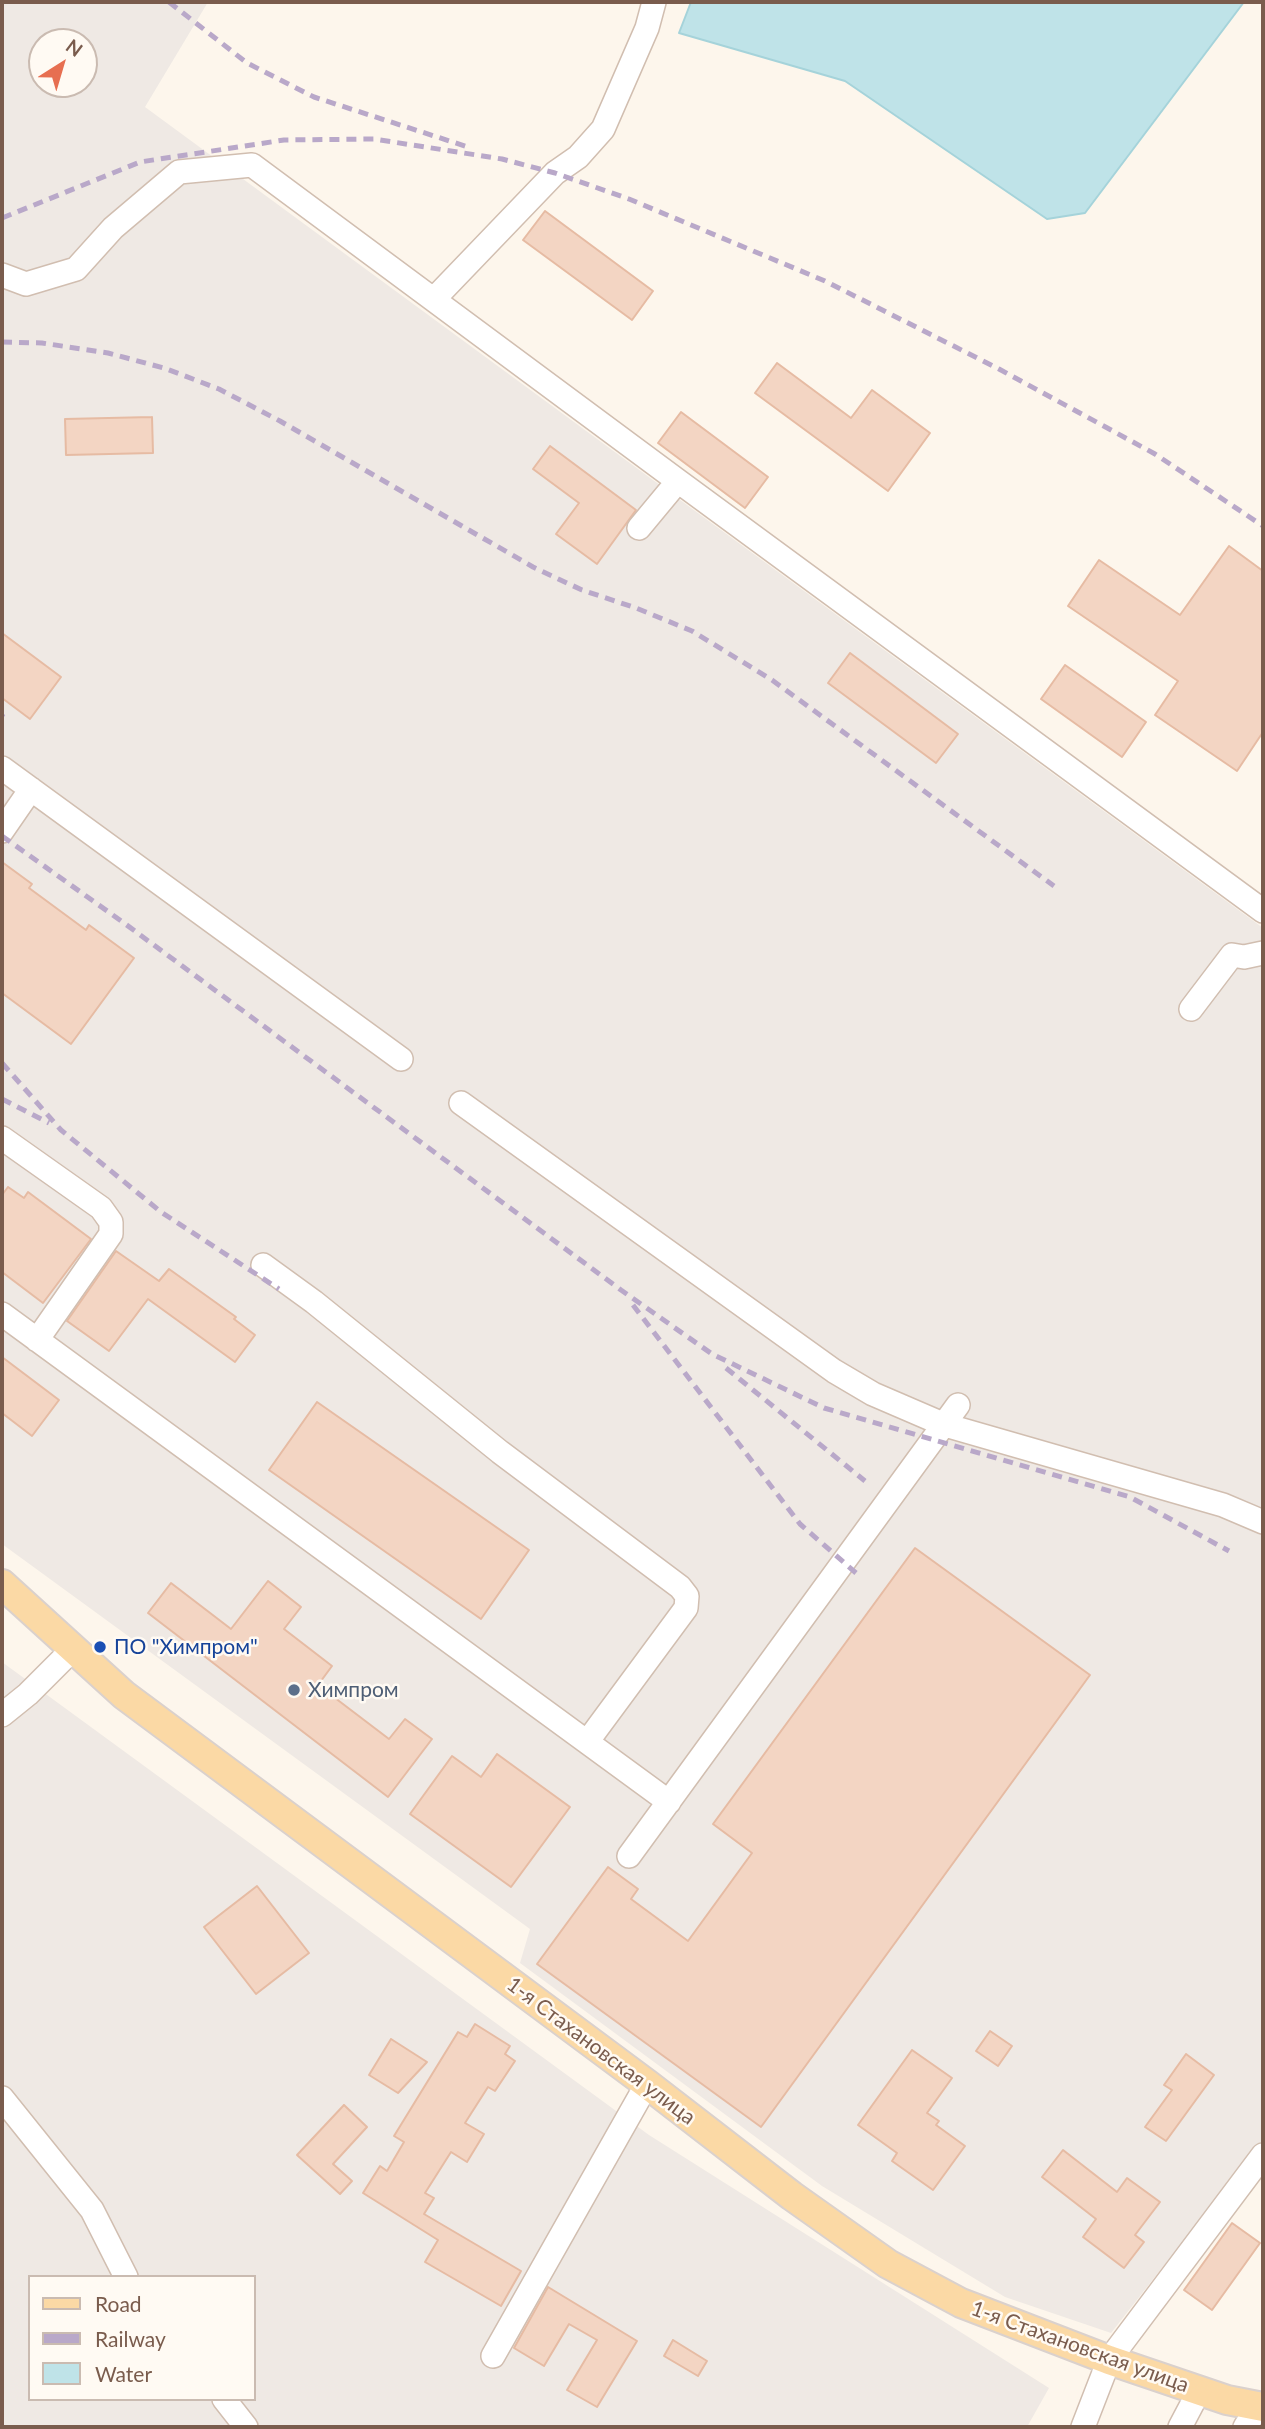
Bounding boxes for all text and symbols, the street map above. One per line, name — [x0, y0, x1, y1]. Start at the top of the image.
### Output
north arrow — [28, 28, 98, 98]
text: N — [62, 34, 87, 61]
place label: ПО "Химпром" — [114, 1634, 258, 1660]
marker: ПО "Химпром" — [92, 1639, 108, 1655]
place label: Химпром — [308, 1677, 399, 1703]
marker: Химпром — [286, 1682, 302, 1698]
street label: 1-я Стахановская улица — [502, 1972, 700, 2130]
legend — [28, 2275, 256, 2401]
text: Road — [95, 2291, 142, 2316]
street label: 1-я Стахановская улица — [968, 2296, 1192, 2398]
text: Railway — [95, 2326, 166, 2351]
text: Water — [95, 2361, 152, 2386]

